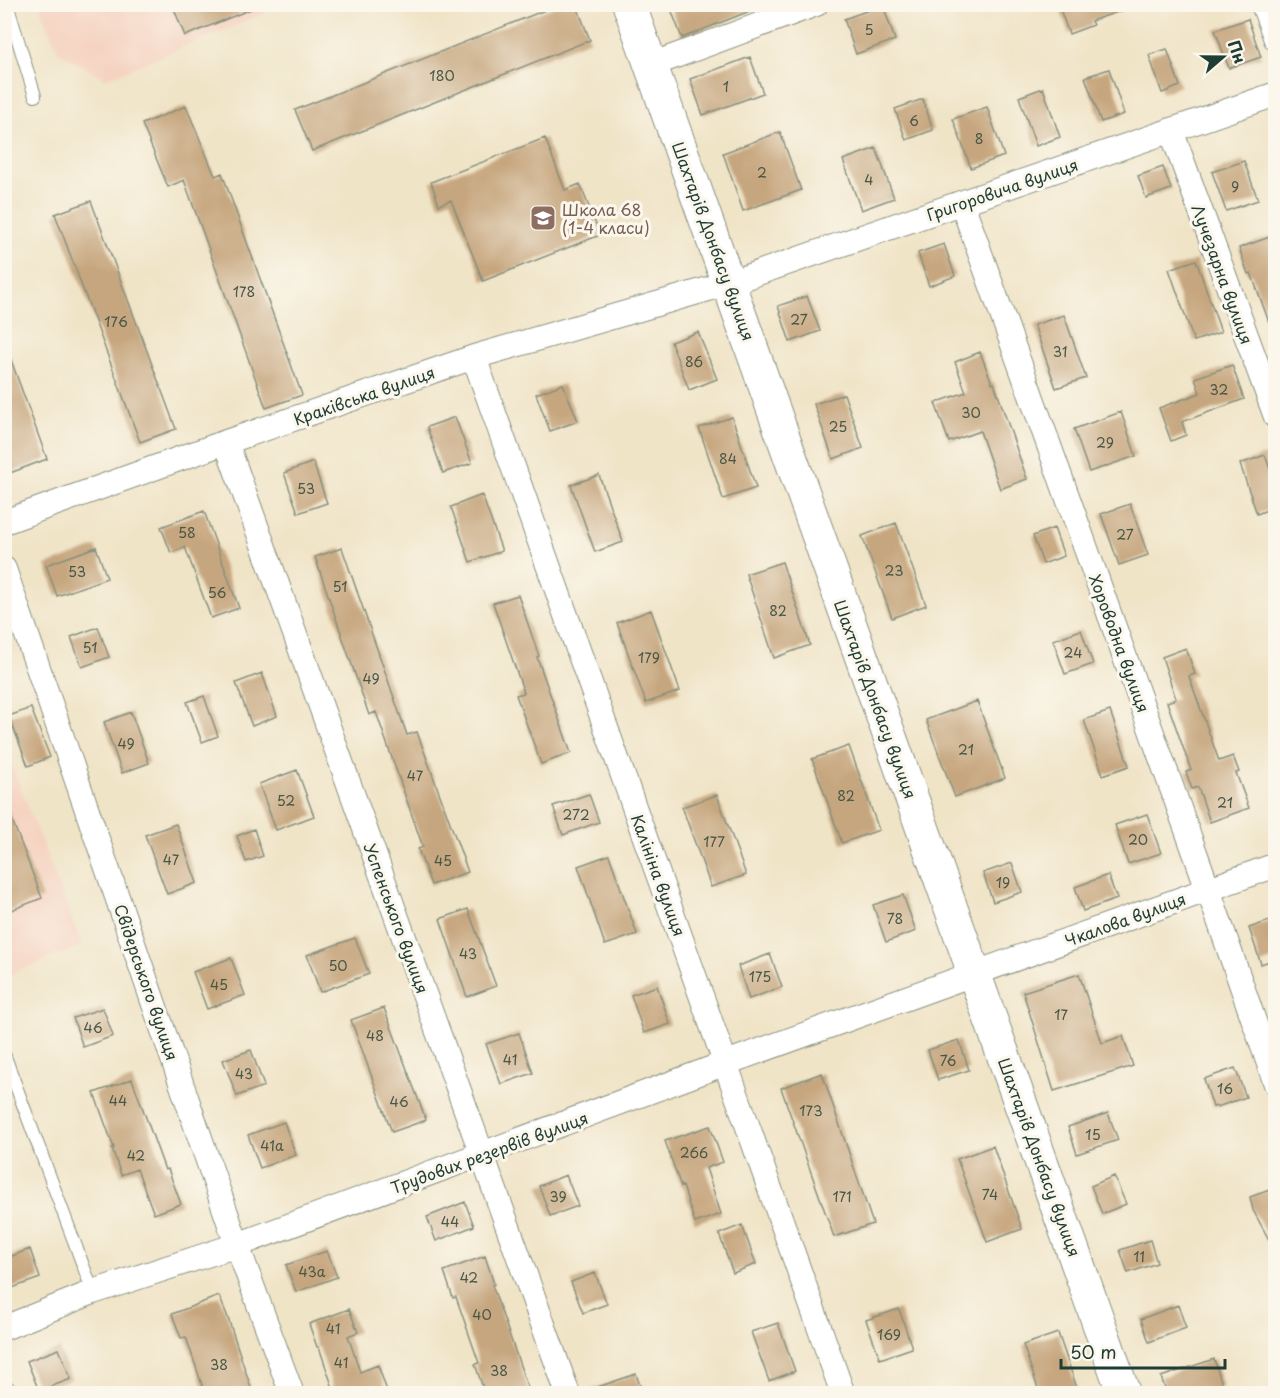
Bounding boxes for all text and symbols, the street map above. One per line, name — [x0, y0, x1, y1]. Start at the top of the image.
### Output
house number: 5 — [864, 19, 874, 40]
north arrow — [1193, 27, 1253, 87]
text: Пн — [1223, 37, 1253, 67]
house number: 180 — [429, 65, 455, 86]
house number: 1 — [723, 76, 729, 97]
house number: 6 — [909, 110, 919, 131]
house number: 8 — [975, 128, 983, 149]
street label: Шахтарів Донбасу вулиця — [667, 138, 761, 344]
street label: Григоровича вулиця — [923, 152, 1081, 226]
house number: 2 — [757, 162, 767, 183]
house number: 4 — [864, 169, 874, 190]
house number: 9 — [1231, 176, 1239, 197]
place label: Школа 68 (1-4 класи) — [562, 197, 650, 239]
street label: Лучезарна вулиця — [1187, 201, 1259, 347]
school or university icon: Школа 68 (1-4 класи) — [528, 203, 558, 233]
house number: 178 — [233, 281, 255, 302]
house number: 27 — [790, 309, 808, 330]
house number: 176 — [104, 311, 128, 332]
house number: 31 — [1053, 341, 1067, 362]
house number: 86 — [685, 351, 703, 372]
street label: Краківська вулиця — [290, 360, 438, 430]
house number: 32 — [1210, 379, 1228, 400]
house number: 30 — [961, 402, 981, 423]
house number: 25 — [829, 416, 847, 437]
house number: 29 — [1096, 432, 1114, 453]
house number: 84 — [719, 448, 737, 469]
house number: 53 — [297, 478, 315, 499]
house number: 58 — [178, 522, 196, 543]
house number: 27 — [1116, 524, 1134, 545]
house number: 23 — [885, 560, 903, 581]
house number: 53 — [68, 561, 86, 582]
street label: Хороводна вулиця — [1084, 570, 1156, 716]
house number: 51 — [333, 576, 347, 597]
house number: 56 — [208, 582, 227, 603]
street label: Шахтарів Донбасу вулиця — [829, 596, 923, 802]
house number: 82 — [769, 600, 787, 621]
house number: 51 — [83, 637, 97, 658]
house number: 24 — [1064, 642, 1082, 663]
house number: 179 — [638, 647, 660, 668]
house number: 49 — [362, 668, 380, 689]
house number: 49 — [117, 733, 135, 754]
house number: 21 — [958, 739, 974, 760]
house number: 47 — [407, 765, 424, 786]
house number: 82 — [837, 785, 855, 806]
house number: 52 — [277, 790, 295, 811]
house number: 21 — [1217, 792, 1233, 813]
house number: 272 — [562, 804, 590, 825]
street label: Калініна вулиця — [626, 811, 692, 939]
house number: 20 — [1128, 829, 1148, 850]
house number: 177 — [703, 831, 725, 852]
street label: Успенського вулиця — [359, 839, 435, 997]
house number: 47 — [163, 849, 180, 870]
house number: 45 — [434, 850, 452, 871]
house number: 19 — [996, 872, 1010, 893]
street label: Чкалова вулиця — [1061, 886, 1189, 952]
street label: Свідерського вулиця — [109, 901, 185, 1063]
house number: 78 — [887, 908, 903, 929]
house number: 43 — [459, 943, 477, 964]
house number: 50 — [328, 955, 348, 976]
house number: 175 — [749, 966, 771, 987]
house number: 45 — [210, 974, 228, 995]
house number: 17 — [1054, 1004, 1068, 1025]
house number: 46 — [83, 1017, 103, 1038]
house number: 48 — [366, 1025, 384, 1046]
house number: 41 — [503, 1049, 517, 1070]
house number: 76 — [940, 1050, 957, 1071]
street label: Шахтарів Донбасу вулиця — [993, 1054, 1087, 1260]
house number: 43 — [235, 1063, 253, 1084]
house number: 16 — [1217, 1078, 1233, 1099]
house number: 44 — [109, 1090, 127, 1111]
house number: 46 — [389, 1091, 409, 1112]
house number: 173 — [799, 1100, 823, 1121]
street label: Трудових резервів вулиця — [387, 1105, 591, 1199]
house number: 15 — [1085, 1124, 1101, 1145]
house number: 41а — [260, 1135, 284, 1156]
house number: 266 — [680, 1142, 708, 1163]
house number: 42 — [127, 1145, 145, 1166]
house number: 74 — [982, 1184, 998, 1205]
house number: 39 — [549, 1186, 567, 1207]
house number: 171 — [832, 1186, 852, 1207]
house number: 44 — [441, 1211, 459, 1232]
house number: 11 — [1133, 1246, 1145, 1267]
house number: 43а — [299, 1261, 326, 1282]
house number: 42 — [460, 1267, 478, 1288]
house number: 40 — [472, 1304, 492, 1325]
house number: 41 — [326, 1318, 340, 1339]
house number: 169 — [877, 1324, 901, 1345]
scale bar — [1061, 1332, 1224, 1370]
text: 50 m — [1070, 1338, 1117, 1365]
house number: 41 — [334, 1352, 348, 1373]
house number: 38 — [210, 1354, 228, 1375]
house number: 38 — [490, 1360, 508, 1381]

